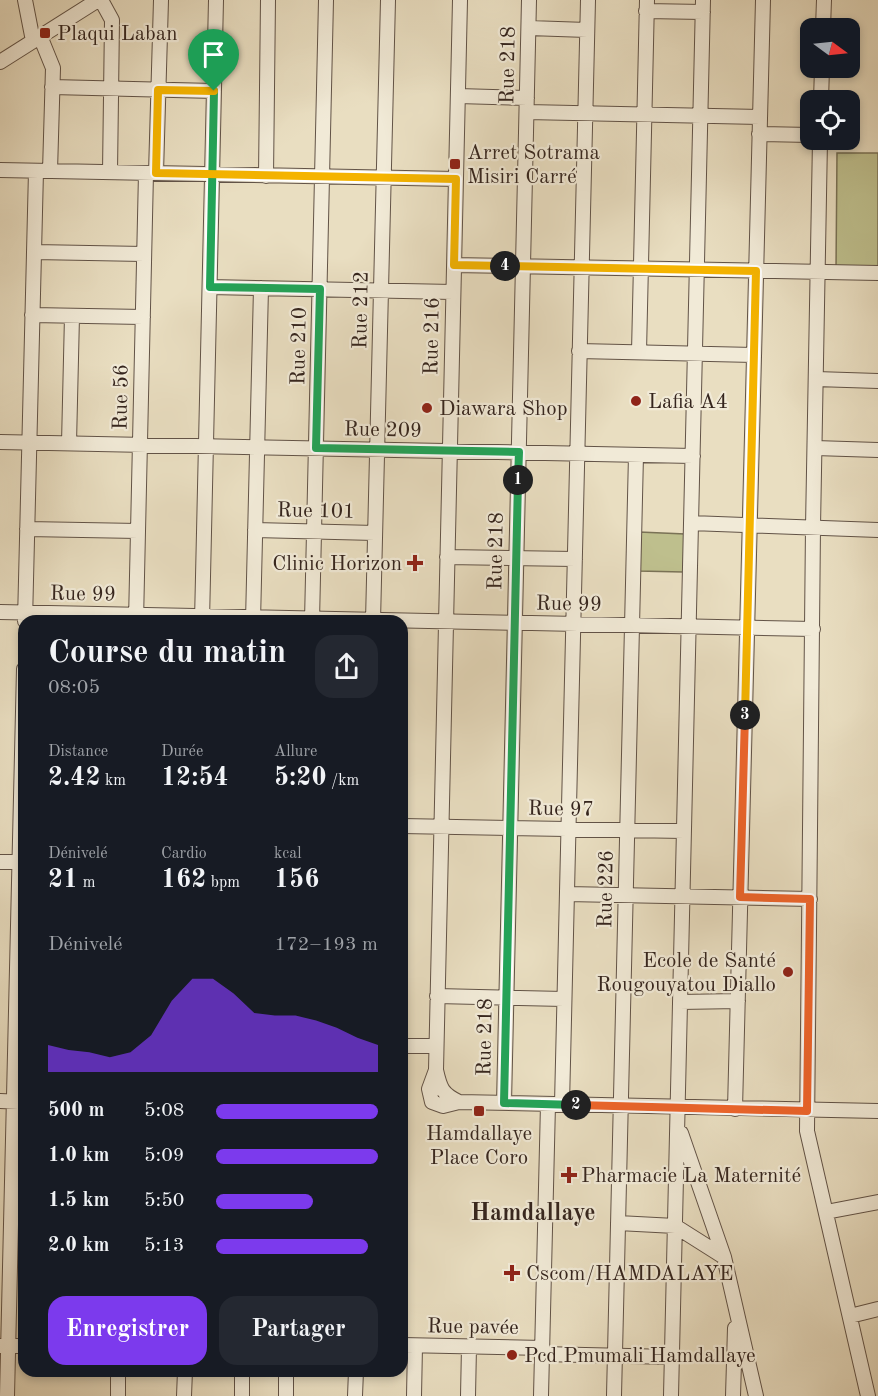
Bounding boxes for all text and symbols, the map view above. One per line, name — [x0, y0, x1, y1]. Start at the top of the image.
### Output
north arrow — [800, 18, 860, 78]
map controls — [800, 18, 860, 150]
place label: Plaqui Laban — [57, 24, 178, 45]
marker: Plaqui Laban — [38, 26, 52, 40]
street label: Rue 218 — [497, 26, 520, 104]
pin — [188, 29, 239, 91]
icon: arrive — [197, 38, 230, 71]
button: locate — [800, 90, 860, 150]
place label: Arret Sotrama Misiri Carré — [467, 143, 600, 188]
marker: Arret Sotrama Misiri Carré — [448, 157, 462, 171]
pin: 4 — [490, 251, 520, 281]
text: 4 — [500, 258, 510, 274]
street label: Rue 212 — [350, 271, 373, 349]
street label: Rue 216 — [421, 297, 444, 375]
street label: Rue 210 — [288, 307, 311, 385]
street label: Rue 56 — [110, 364, 133, 430]
place label: Lafia A4 — [648, 392, 728, 413]
marker: Lafia A4 — [629, 394, 643, 408]
place label: Diawara Shop — [439, 399, 568, 420]
marker: Diawara Shop — [420, 401, 434, 415]
street label: Rue 209 — [344, 419, 422, 442]
pin: 1 — [503, 465, 533, 495]
text: 1 — [513, 472, 523, 488]
street label: Rue 101 — [277, 500, 355, 523]
street label: Rue 218 — [485, 512, 508, 590]
place label: Clinic Horizon — [272, 554, 402, 575]
marker: Clinic Horizon — [406, 554, 424, 572]
street label: Rue 99 — [50, 583, 116, 606]
street label: Rue 99 — [536, 593, 602, 616]
button: share — [315, 635, 378, 698]
text: Course du matin — [48, 637, 286, 670]
text: 08:05 — [48, 678, 100, 698]
pin: 3 — [730, 700, 760, 730]
text: 3 — [740, 707, 750, 723]
text: Distance — [48, 744, 108, 760]
text: Durée — [161, 744, 203, 760]
text: Allure — [274, 744, 317, 760]
text: 2.42 — [48, 765, 101, 791]
text: 12:54 — [161, 765, 229, 791]
text: 5:20 — [274, 765, 327, 791]
text: km — [101, 773, 126, 789]
text: /km — [327, 773, 359, 789]
street label: Rue 97 — [528, 798, 594, 821]
text: Dénivelé — [48, 846, 108, 862]
text: Cardio — [161, 846, 207, 862]
text: kcal — [274, 846, 302, 862]
street label: Rue 226 — [595, 850, 618, 928]
text: 21 — [48, 867, 78, 893]
text: 162 — [161, 867, 206, 893]
text: 156 — [274, 867, 319, 893]
text: m — [78, 875, 95, 891]
text: bpm — [206, 875, 240, 891]
text: Dénivelé — [48, 935, 122, 955]
text: 172–193 m — [275, 935, 378, 955]
place label: Ecole de Santé Rougouyatou Diallo — [596, 951, 776, 996]
marker: Ecole de Santé Rougouyatou Diallo — [781, 965, 795, 979]
street label: Rue 218 — [474, 998, 497, 1076]
pin: 2 — [561, 1090, 591, 1120]
text: 2 — [571, 1097, 581, 1113]
text: 500 m — [48, 1101, 104, 1121]
text: 5:08 — [144, 1101, 184, 1121]
marker: Hamdallaye Place Coro — [472, 1104, 486, 1118]
place label: Hamdallaye Place Coro — [426, 1124, 532, 1169]
text: 1.0 km — [48, 1146, 110, 1166]
text: 5:09 — [144, 1146, 184, 1166]
place label: Pharmacie La Maternité — [581, 1166, 801, 1187]
marker: Pharmacie La Maternité — [562, 1168, 576, 1182]
text: 1.5 km — [48, 1191, 110, 1211]
text: 5:50 — [144, 1191, 184, 1211]
district label: Hamdallaye — [470, 1202, 596, 1226]
text: 2.0 km — [48, 1236, 110, 1256]
text: 5:13 — [144, 1236, 184, 1256]
marker: Cscom/HAMDALAYE — [503, 1264, 521, 1282]
place label: Cscom/HAMDALAYE — [526, 1264, 734, 1285]
button: Enregistrer — [48, 1296, 207, 1365]
button: Partager — [219, 1296, 378, 1365]
street label: Rue pavée — [427, 1316, 519, 1339]
place label: Pcd Pmumali Hamdallaye — [524, 1346, 756, 1367]
marker: Pcd Pmumali Hamdallaye — [505, 1348, 519, 1362]

